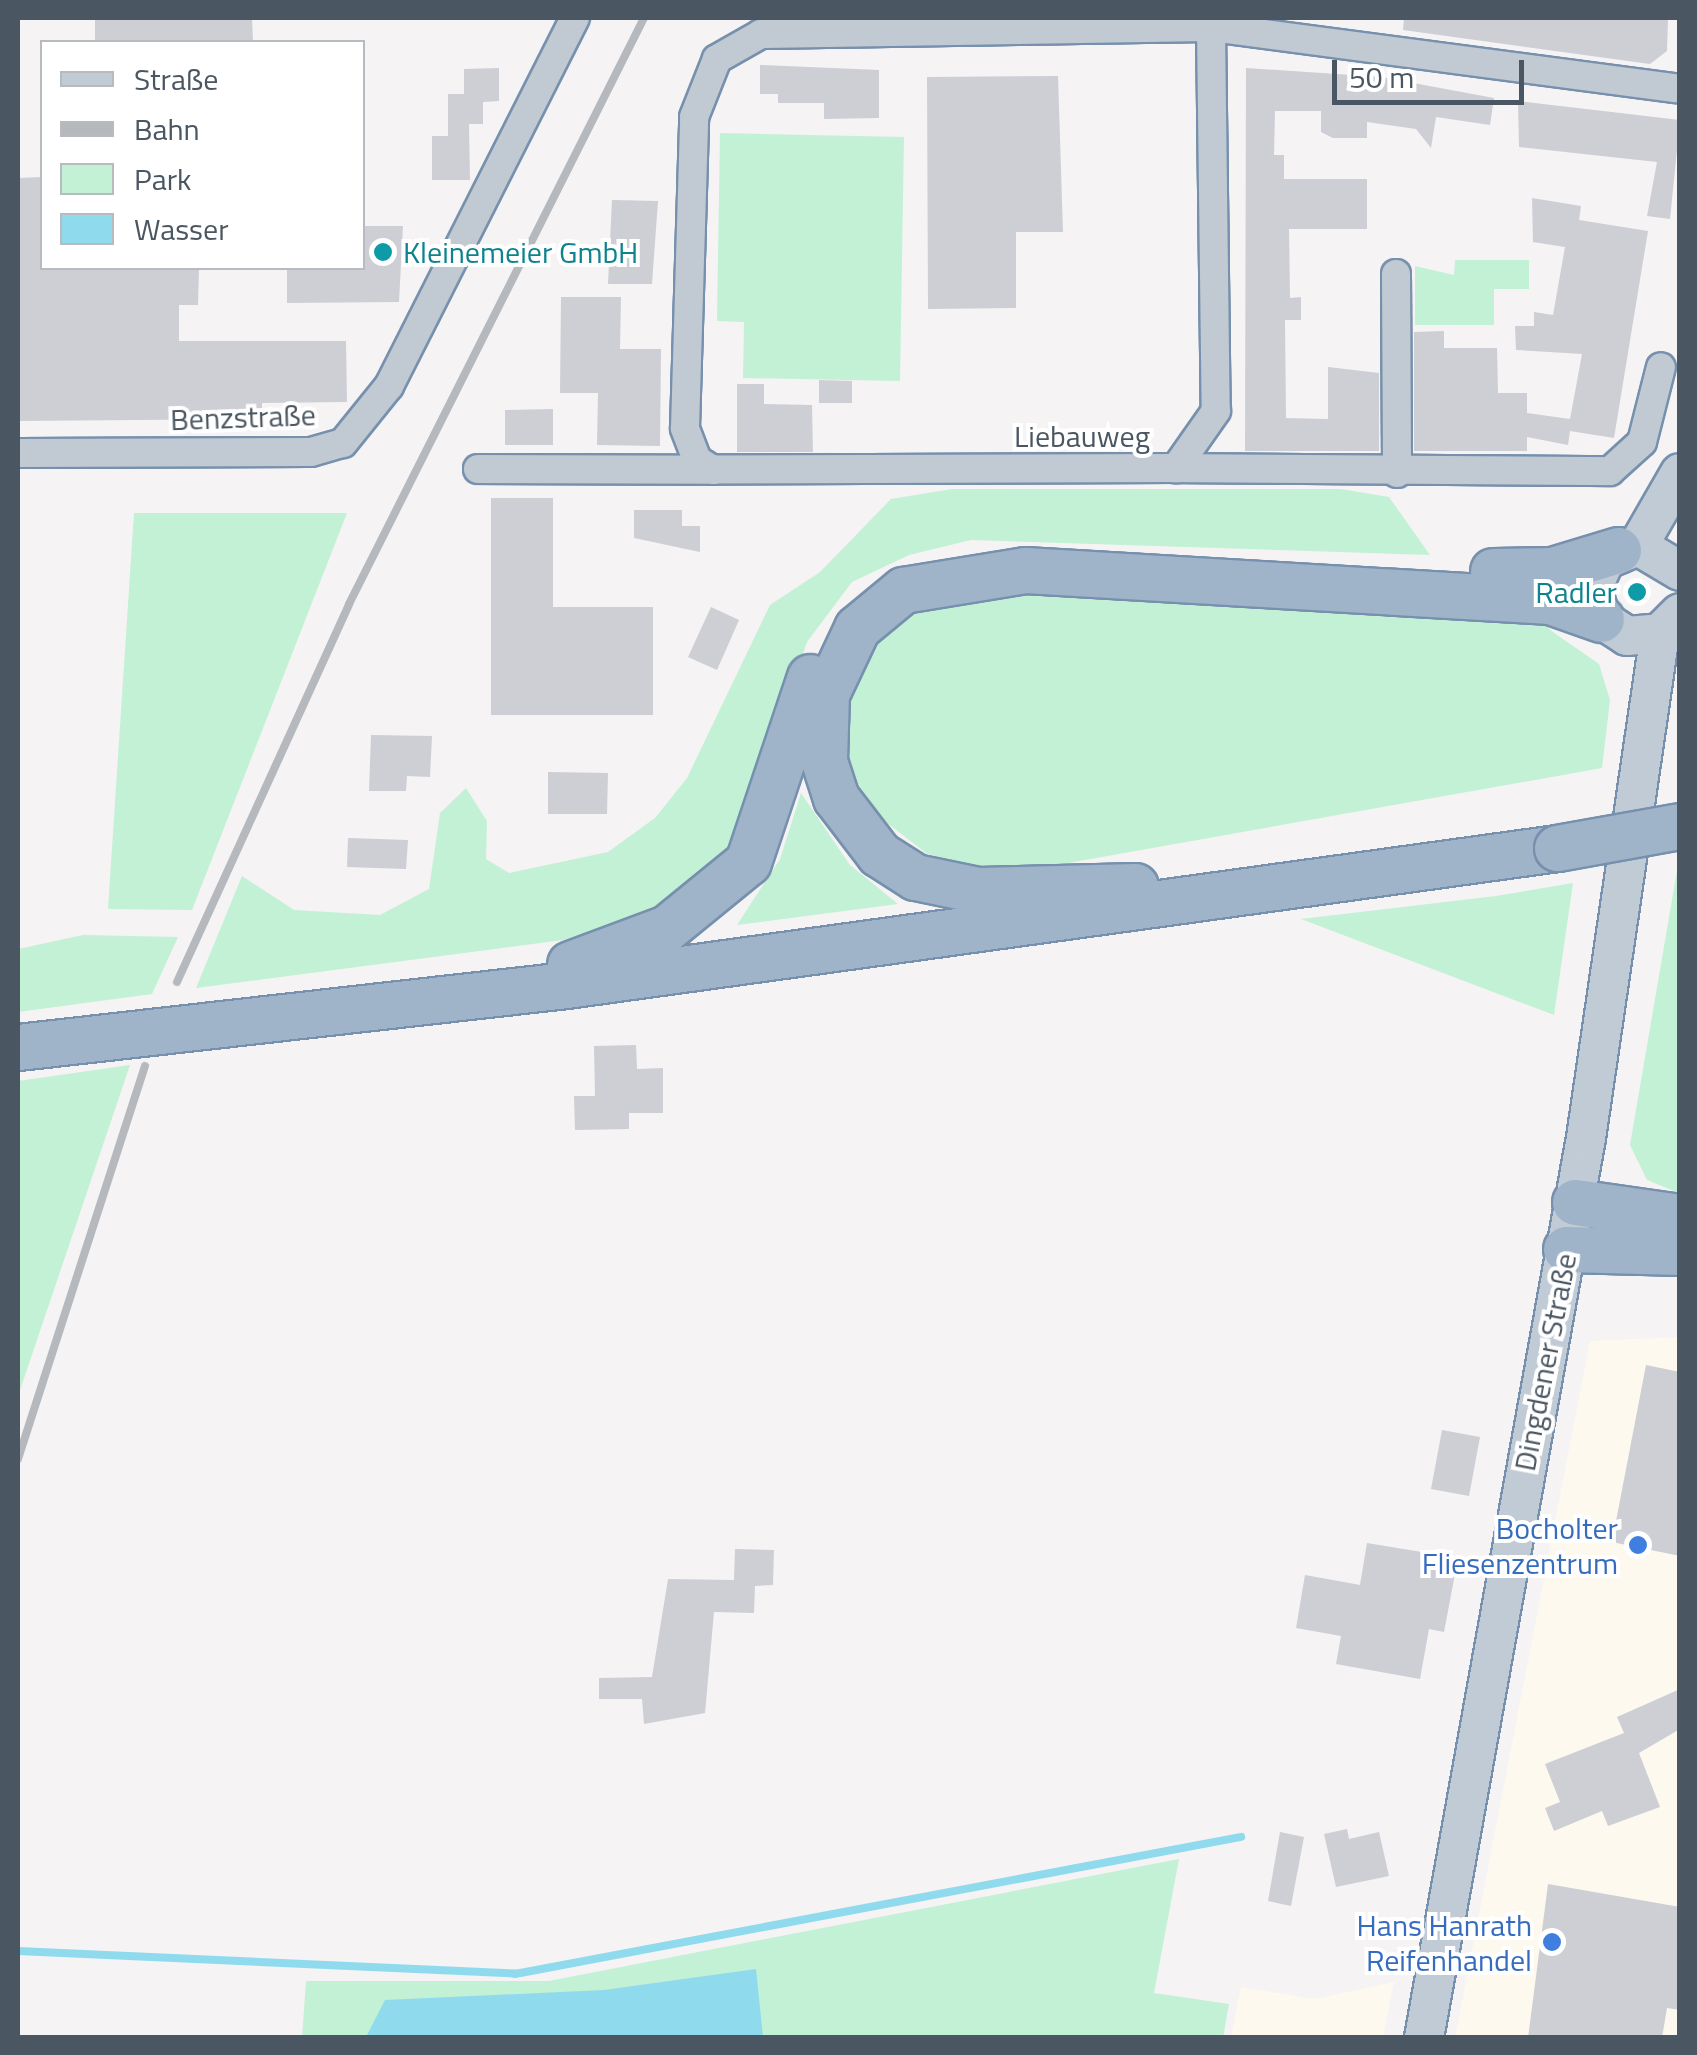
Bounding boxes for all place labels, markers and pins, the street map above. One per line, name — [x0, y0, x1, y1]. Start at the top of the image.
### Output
place label: Kleinemeier GmbH — [403, 234, 638, 270]
marker: Kleinemeier GmbH — [372, 241, 394, 263]
place label: Radler — [1535, 574, 1617, 610]
marker: Radler — [1626, 581, 1648, 603]
place label: Bocholter Fliesenzentrum — [1422, 1510, 1618, 1580]
marker: Bocholter Fliesenzentrum — [1627, 1534, 1649, 1556]
place label: Hans Hanrath Reifenhandel — [1357, 1907, 1532, 1978]
marker: Hans Hanrath Reifenhandel — [1541, 1931, 1563, 1953]

